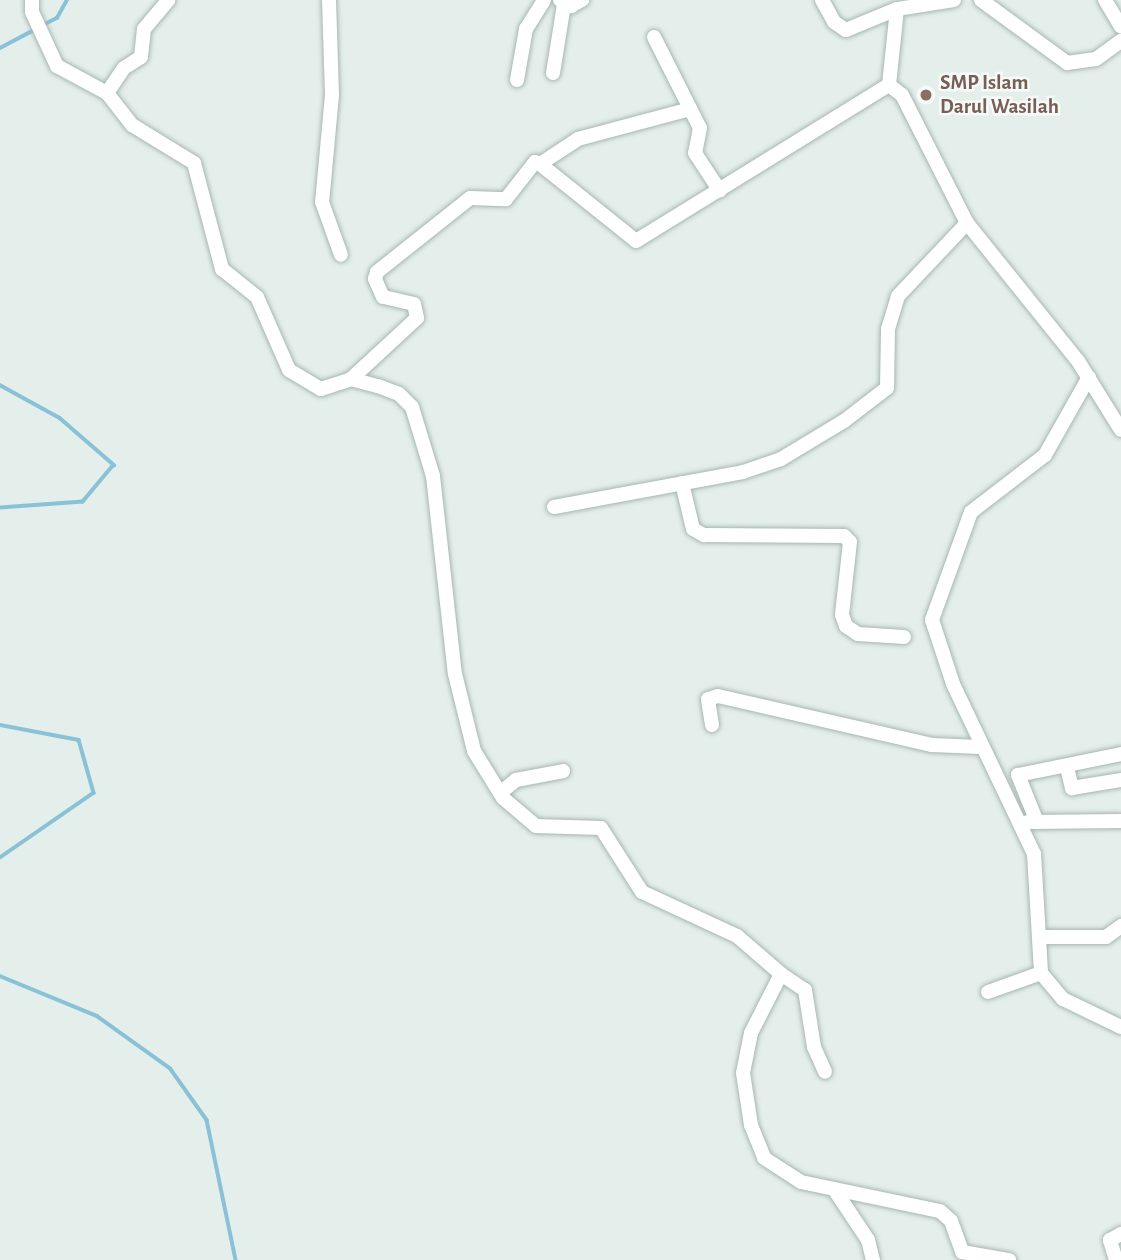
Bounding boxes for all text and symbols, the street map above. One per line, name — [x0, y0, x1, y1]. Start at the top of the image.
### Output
place label: SMP Islam Darul Wasilah — [940, 70, 1059, 120]
marker: SMP Islam Darul Wasilah — [918, 87, 934, 103]

